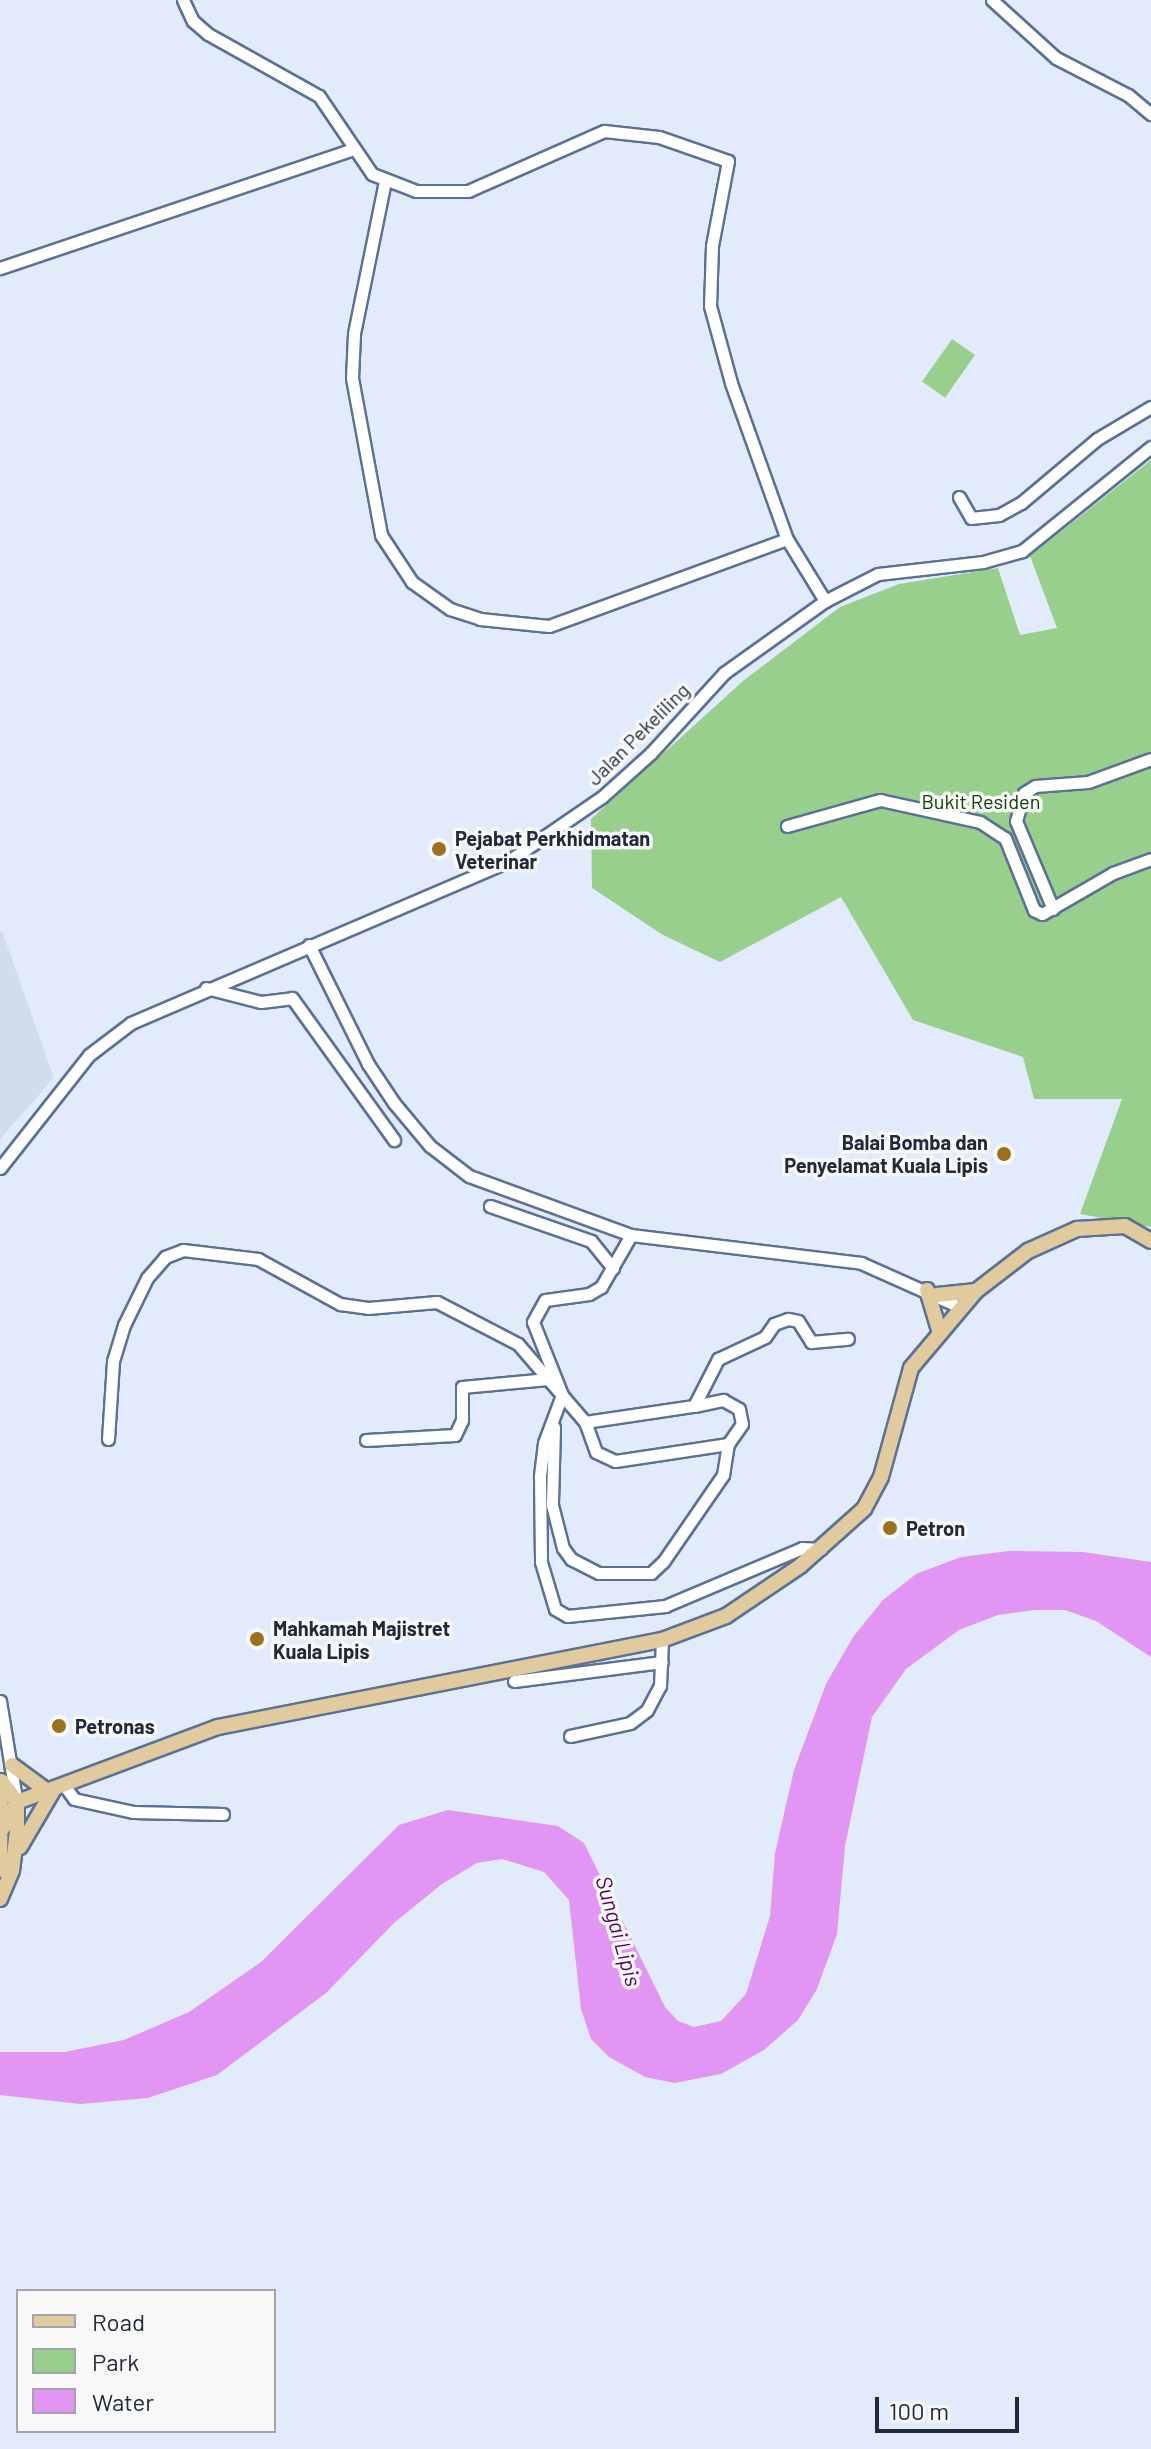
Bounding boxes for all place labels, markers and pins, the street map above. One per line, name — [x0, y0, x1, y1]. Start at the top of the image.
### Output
place label: Pejabat Perkhidmatan Veterinar — [455, 826, 650, 873]
marker: Pejabat Perkhidmatan Veterinar — [430, 840, 448, 858]
place label: Balai Bomba dan Penyelamat Kuala Lipis — [784, 1130, 988, 1177]
marker: Balai Bomba dan Penyelamat Kuala Lipis — [995, 1145, 1013, 1163]
place label: Petron — [906, 1516, 965, 1540]
marker: Petron — [881, 1519, 899, 1537]
place label: Mahkamah Majistret Kuala Lipis — [273, 1616, 450, 1663]
marker: Mahkamah Majistret Kuala Lipis — [248, 1630, 266, 1648]
place label: Petronas — [75, 1714, 155, 1738]
marker: Petronas — [50, 1717, 68, 1735]

